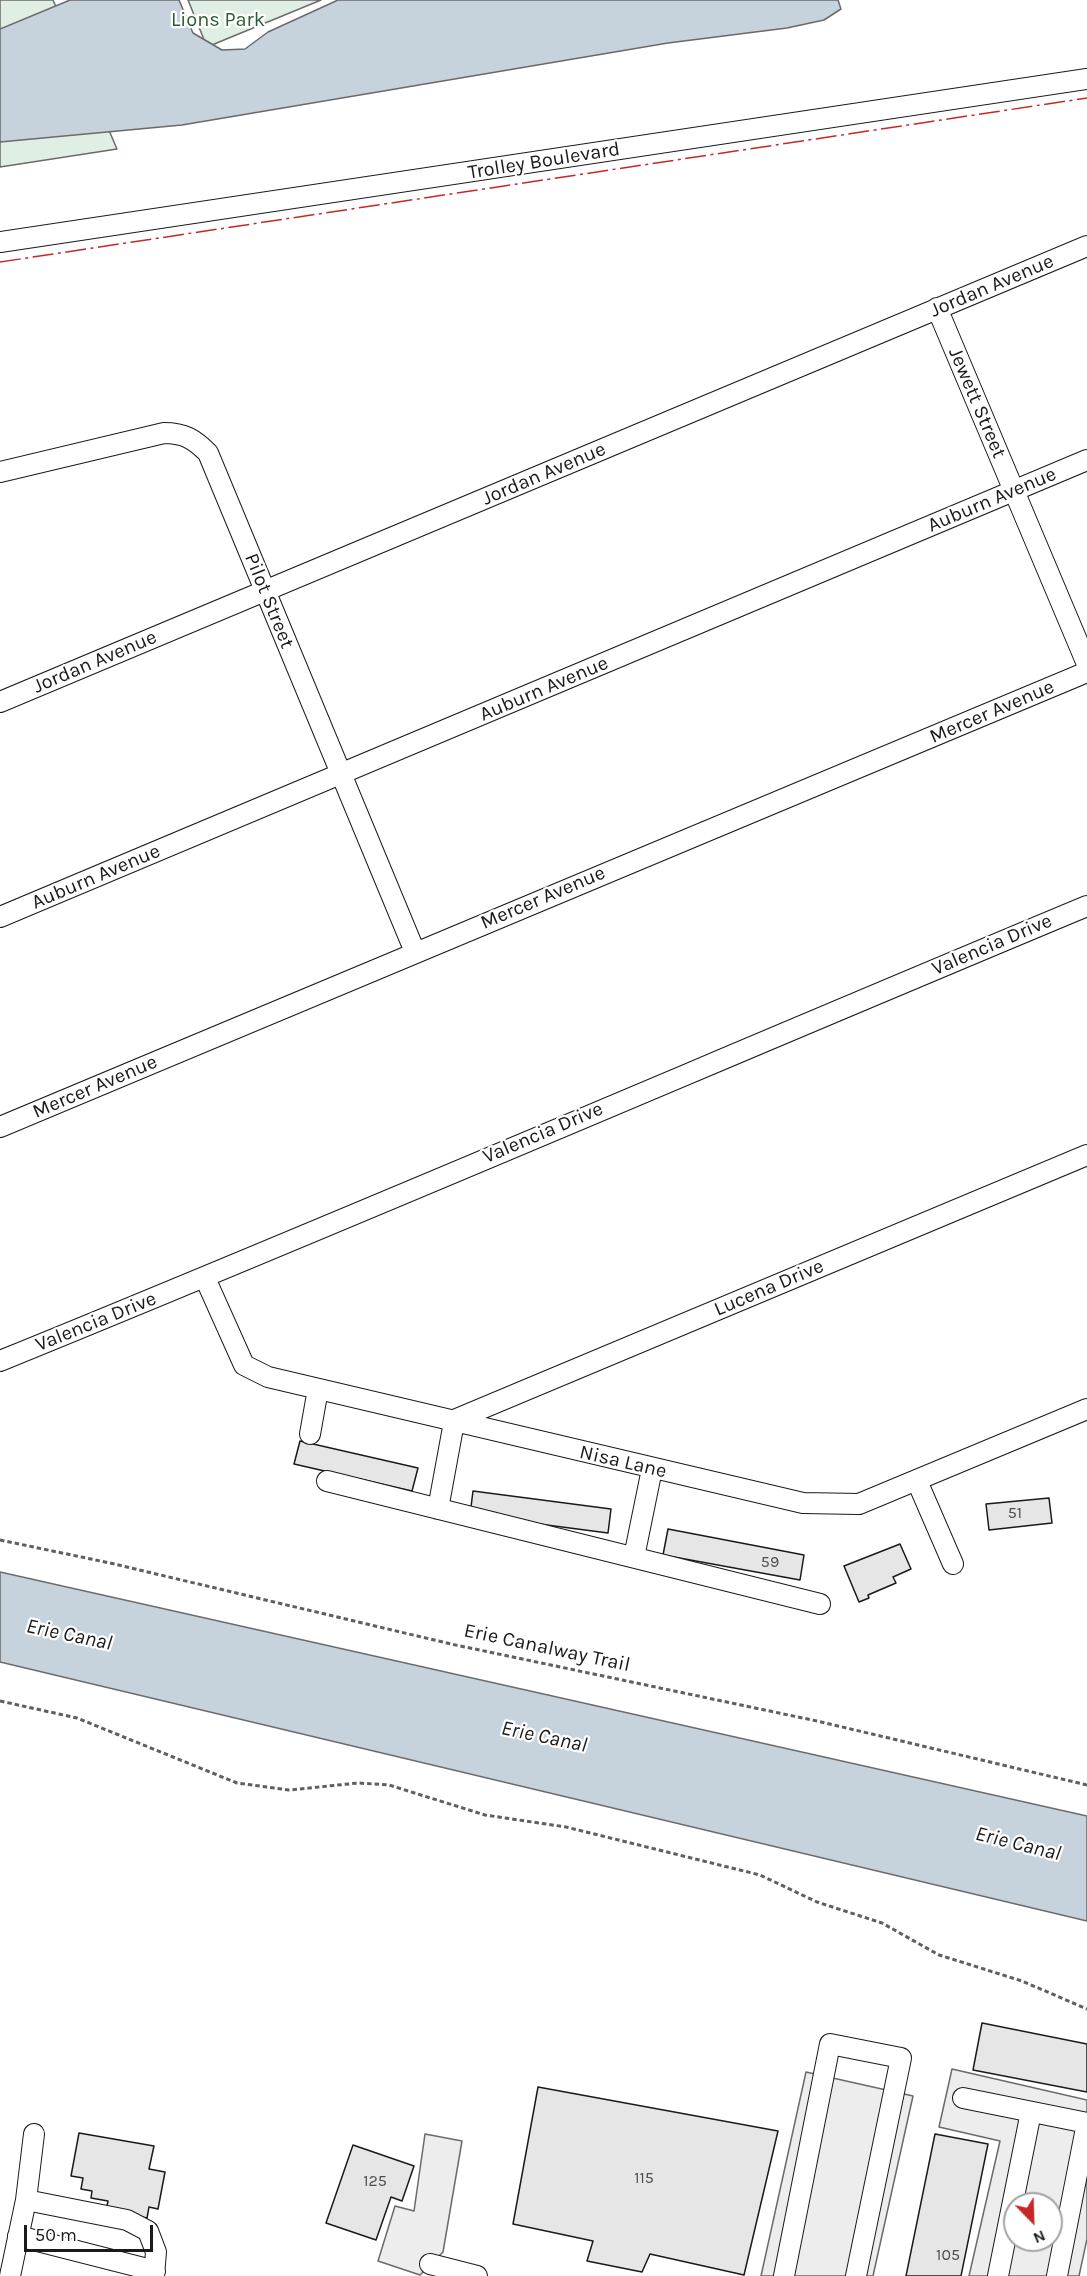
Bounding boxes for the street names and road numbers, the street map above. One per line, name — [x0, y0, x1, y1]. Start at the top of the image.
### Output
street label: Trolley Boulevard — [466, 137, 622, 185]
street label: Jordan Avenue — [927, 249, 1057, 323]
street label: Jewett Street — [943, 344, 1011, 462]
street label: Jordan Avenue — [479, 437, 609, 511]
street label: Auburn Avenue — [924, 462, 1060, 538]
street label: Pilot Street — [239, 550, 299, 652]
street label: Jordan Avenue — [30, 625, 160, 699]
street label: Auburn Avenue — [476, 651, 612, 727]
street label: Mercer Avenue — [926, 675, 1058, 749]
street label: Auburn Avenue — [28, 839, 164, 915]
street label: Mercer Avenue — [477, 861, 609, 935]
street label: Valencia Drive — [928, 909, 1056, 981]
street label: Mercer Avenue — [29, 1050, 161, 1124]
street label: Valencia Drive — [479, 1097, 607, 1169]
street label: Lucena Drive — [711, 1254, 827, 1322]
street label: Valencia Drive — [32, 1287, 160, 1357]
street label: Nisa Lane — [577, 1440, 669, 1484]
street label: Erie Canalway Trail — [462, 1619, 632, 1677]

